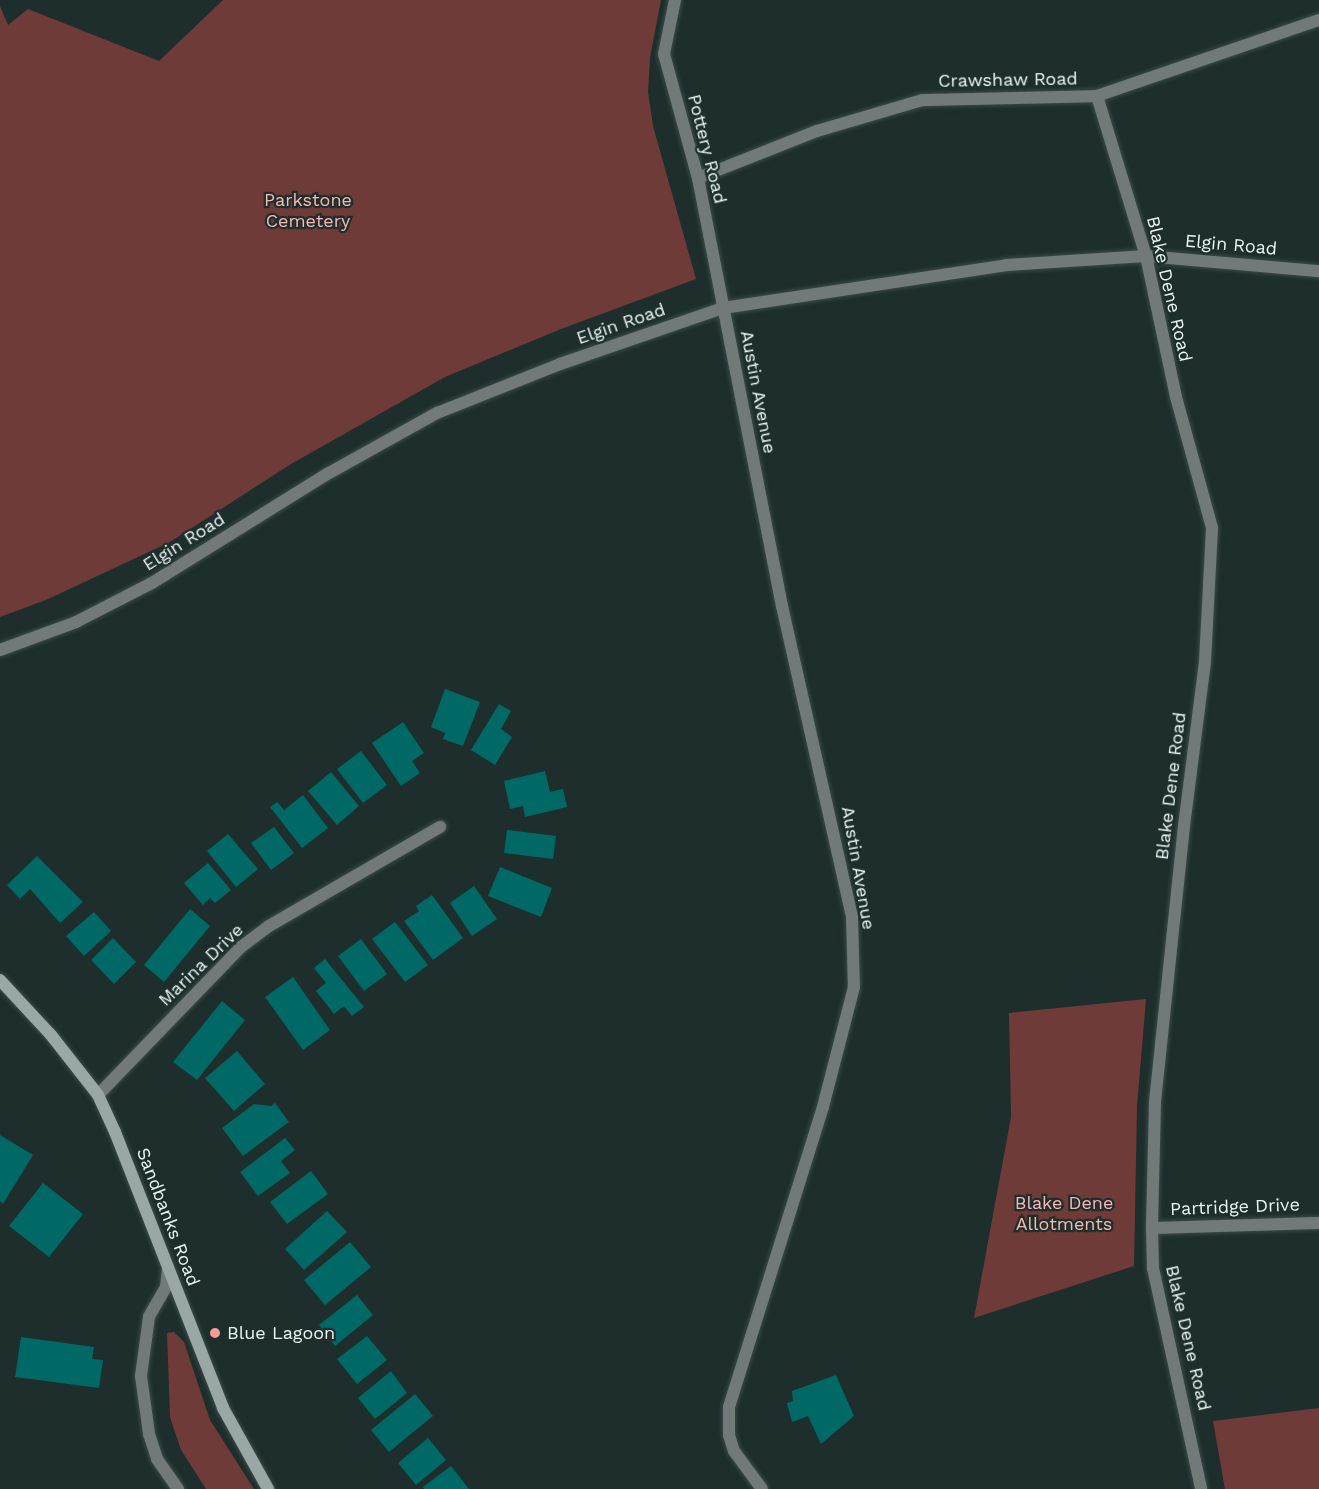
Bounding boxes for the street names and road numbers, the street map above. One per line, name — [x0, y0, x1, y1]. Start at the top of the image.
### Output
street label: Crawshaw Road — [938, 68, 1078, 92]
street label: Pottery Road — [683, 92, 731, 206]
street label: Blake Dene Road — [1142, 214, 1196, 364]
street label: Elgin Road — [1184, 230, 1278, 260]
street label: Elgin Road — [574, 299, 668, 349]
street label: Austin Avenue — [735, 328, 781, 456]
street label: Elgin Road — [139, 508, 229, 576]
street label: Blake Dene Road — [1151, 711, 1191, 861]
street label: Austin Avenue — [836, 804, 880, 932]
street label: Marina Drive — [154, 919, 248, 1011]
street label: Sandbanks Road — [132, 1145, 204, 1289]
street label: Partridge Drive — [1170, 1194, 1300, 1220]
street label: Blake Dene Road — [1161, 1263, 1215, 1413]

